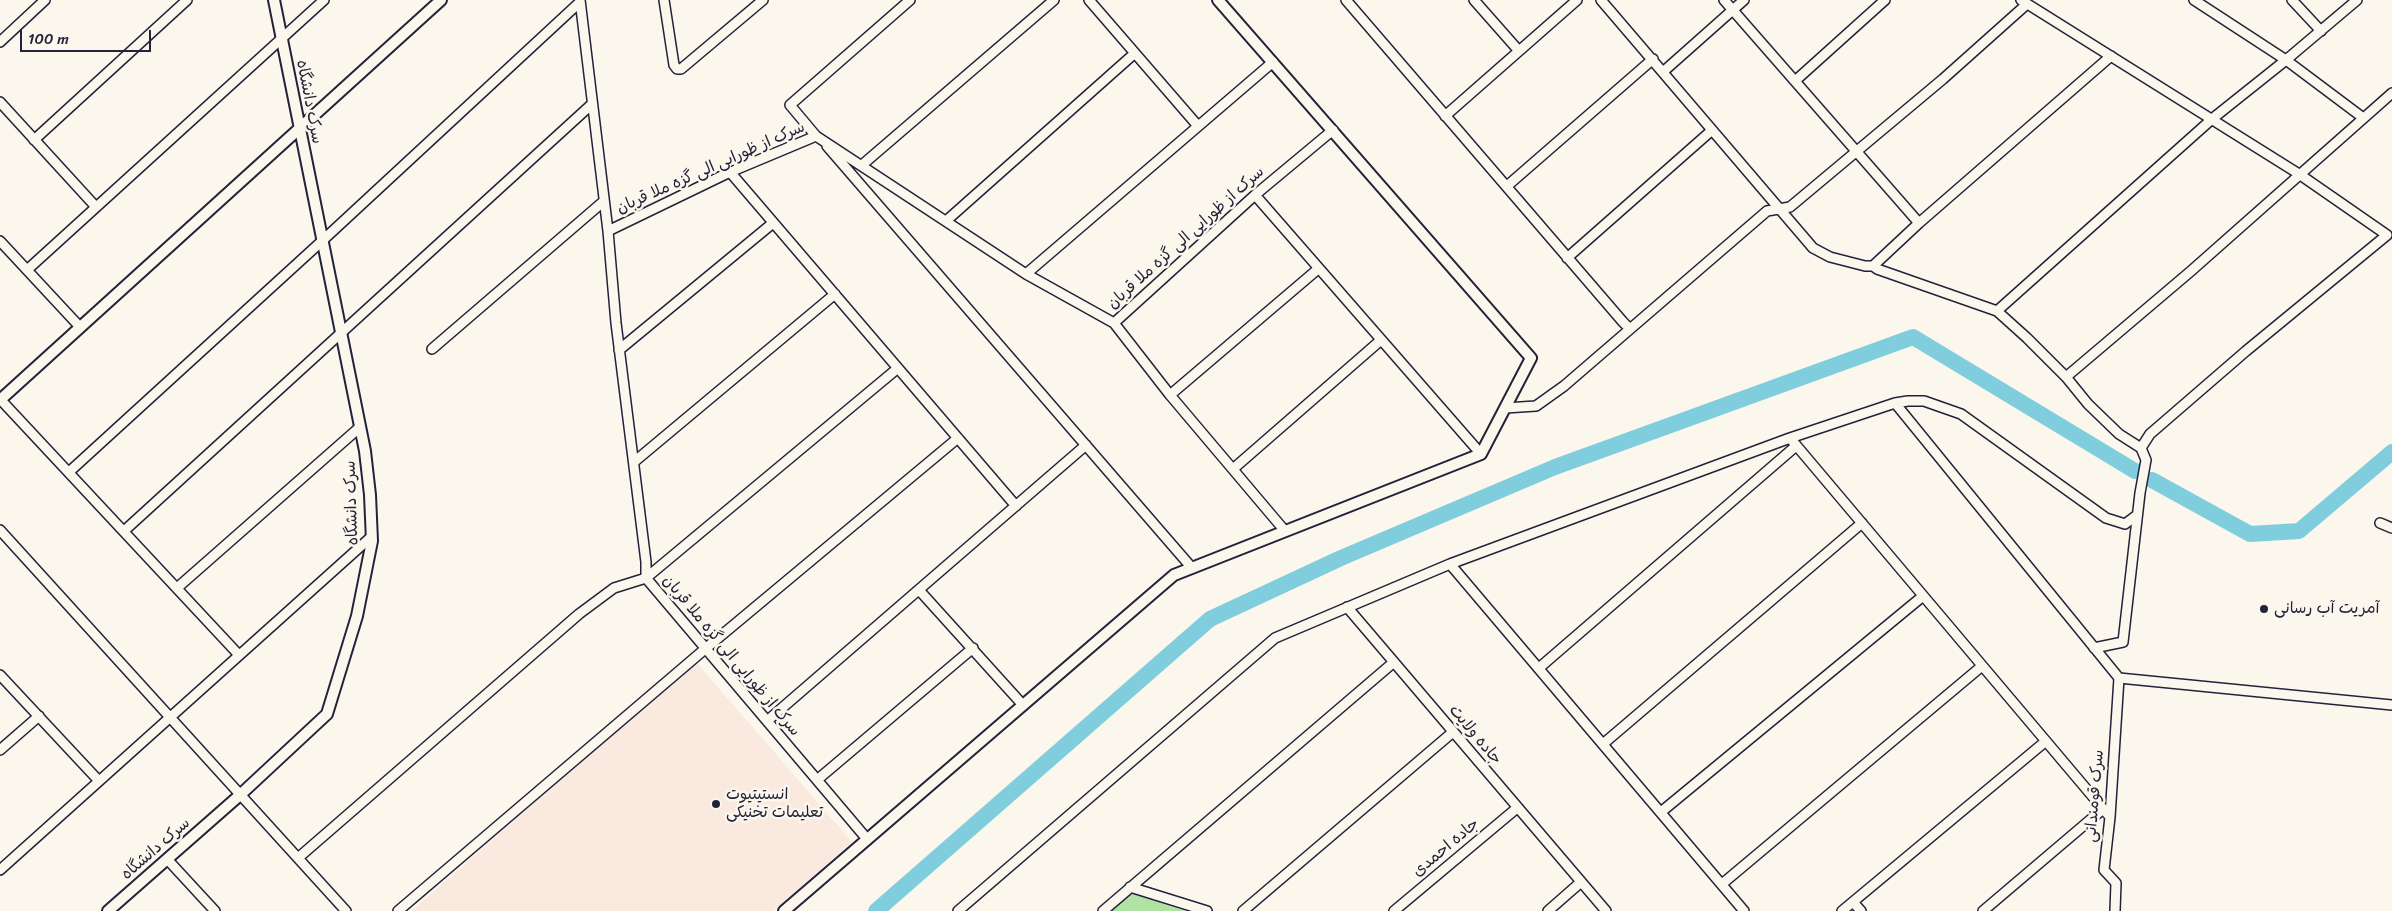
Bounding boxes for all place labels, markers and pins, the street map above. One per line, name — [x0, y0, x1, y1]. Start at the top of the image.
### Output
place label: آمریت آب رسانی — [2274, 599, 2379, 619]
marker: آمریت آب رسانی — [2258, 603, 2270, 615]
place label: انستیتیوت تعلیمات تخنیکی — [726, 785, 823, 823]
marker: انستیتیوت تعلیمات تخنیکی — [710, 798, 722, 810]

